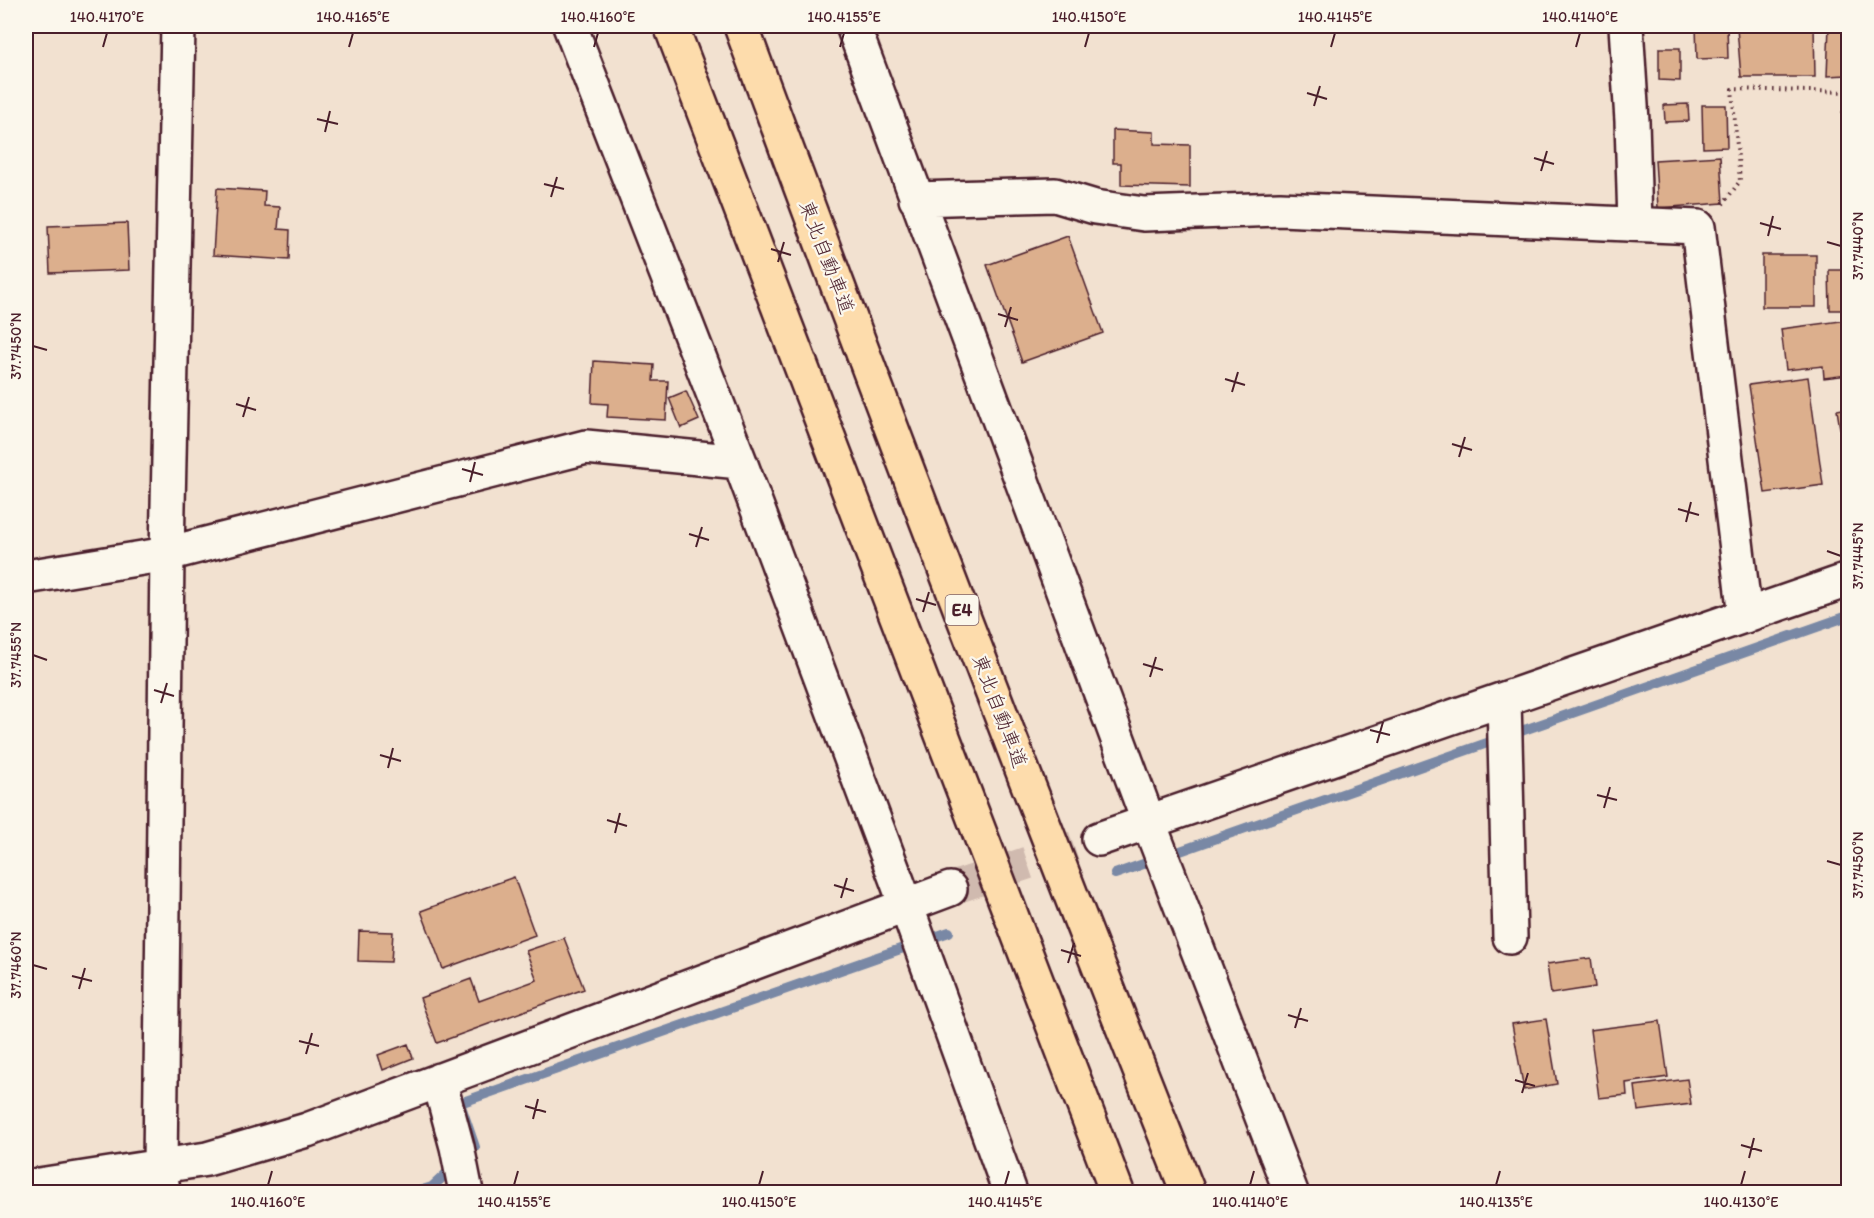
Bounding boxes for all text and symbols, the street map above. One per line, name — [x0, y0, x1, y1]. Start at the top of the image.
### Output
text: 140.4170°E — [70, 8, 144, 26]
text: 140.4165°E — [316, 8, 390, 26]
text: 140.4160°E — [561, 8, 635, 26]
text: 140.4155°E — [807, 8, 881, 26]
text: 140.4150°E — [1052, 8, 1126, 26]
text: 140.4145°E — [1298, 8, 1372, 26]
text: 140.4140°E — [1542, 8, 1618, 26]
street label: 東北自動車道 — [794, 197, 860, 317]
text: 37.7440°N — [1849, 212, 1867, 280]
text: 37.7450°N — [7, 312, 25, 380]
text: 37.7445°N — [1849, 522, 1867, 590]
road number: E4 — [946, 595, 978, 625]
text: 37.7455°N — [7, 622, 25, 688]
street label: 東北自動車道 — [967, 651, 1033, 771]
text: 37.7450°N — [1849, 831, 1867, 899]
text: 37.7460°N — [7, 931, 25, 999]
text: 140.4160°E — [231, 1193, 305, 1211]
text: 140.4155°E — [477, 1193, 551, 1211]
text: 140.4150°E — [722, 1193, 796, 1211]
text: 140.4145°E — [968, 1193, 1042, 1211]
text: 140.4140°E — [1212, 1193, 1288, 1211]
text: 140.4135°E — [1459, 1193, 1533, 1211]
text: 140.4130°E — [1703, 1193, 1779, 1211]

